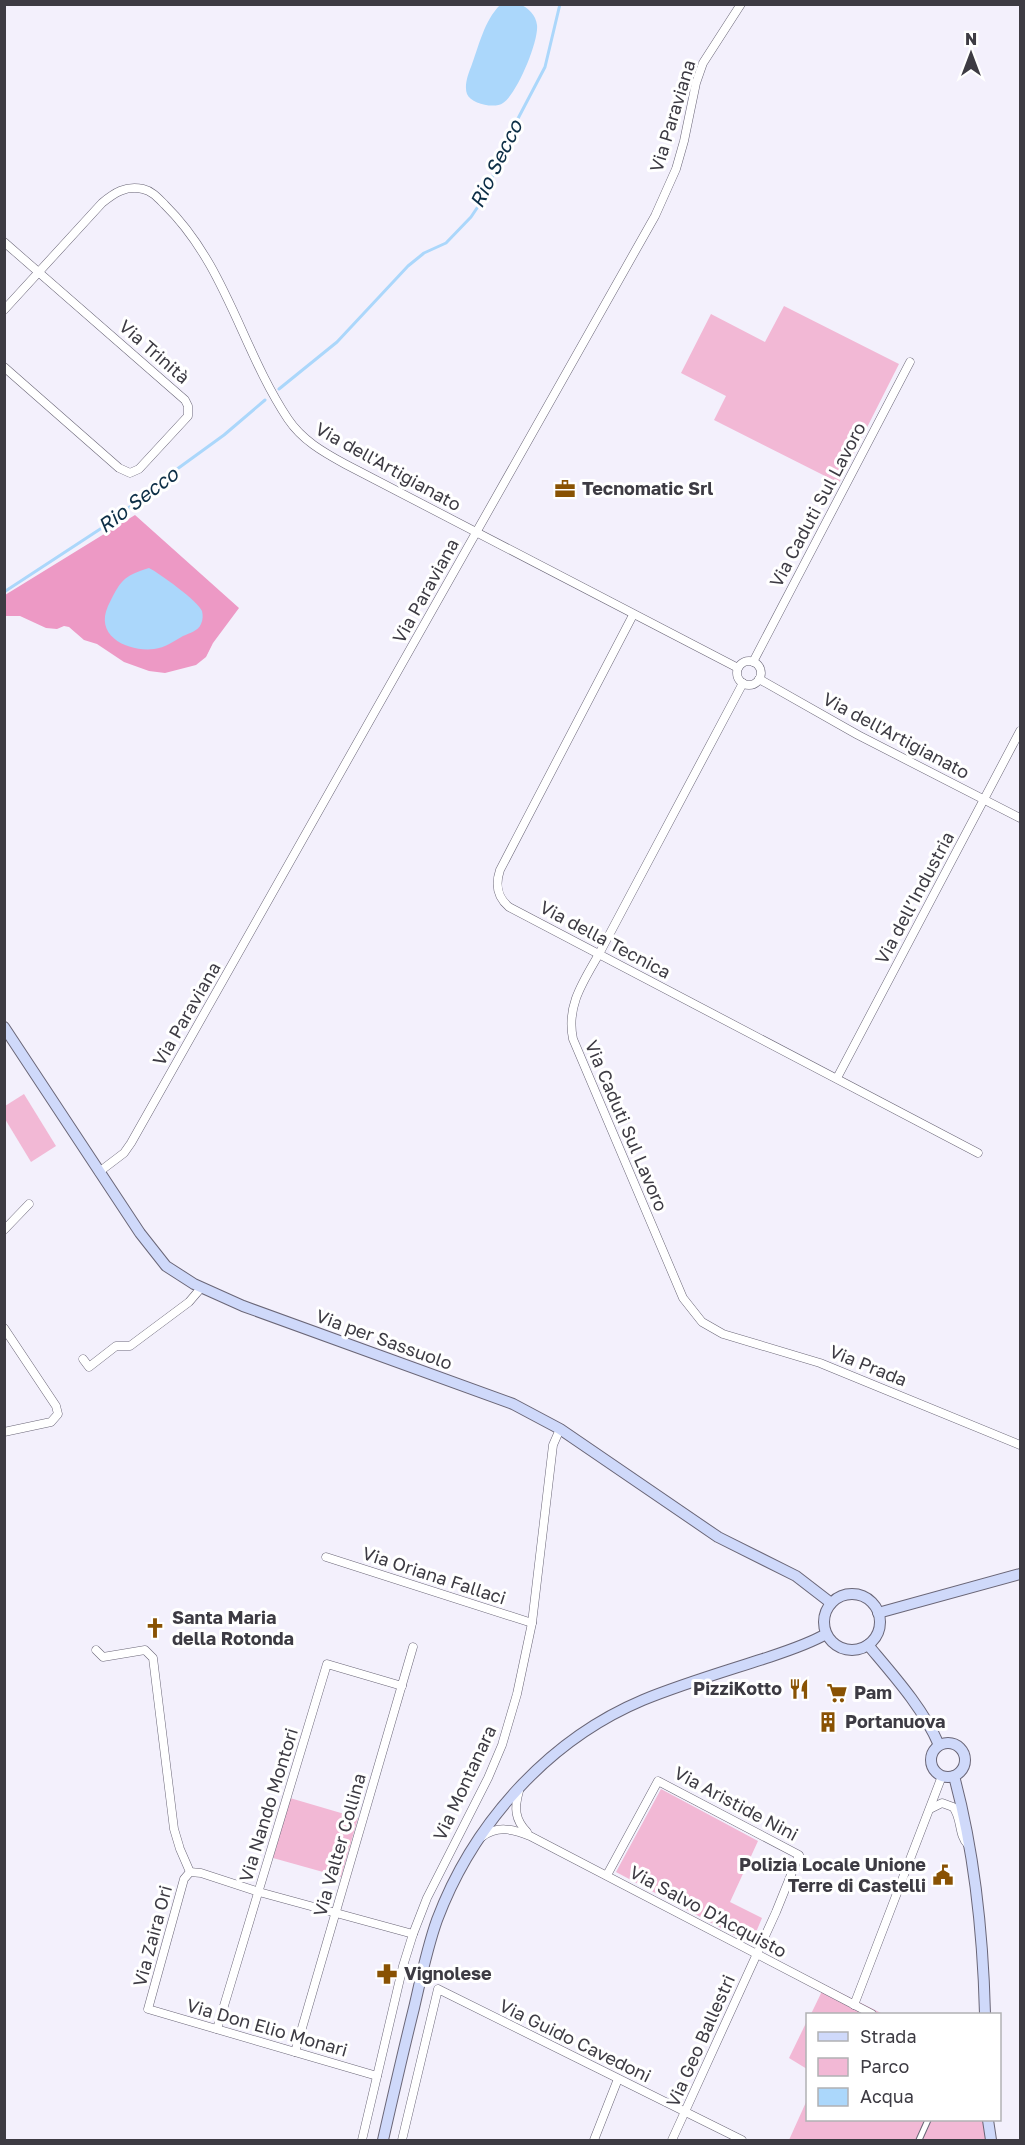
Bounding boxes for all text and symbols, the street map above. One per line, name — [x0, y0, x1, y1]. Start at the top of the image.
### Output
north arrow — [941, 24, 1001, 84]
text: N — [965, 29, 977, 49]
street label: Via Paraviana — [645, 57, 700, 175]
water label: Rio Secco — [464, 115, 527, 211]
street label: Via Trinità — [115, 315, 194, 388]
street label: Via dell'Artigianato — [312, 417, 465, 515]
street label: Via Caduti Sul Lavoro — [764, 418, 870, 591]
water label: Rio Secco — [93, 461, 183, 537]
office icon: Tecnomatic Srl — [553, 477, 577, 501]
place label: Tecnomatic Srl — [582, 477, 713, 499]
street label: Via Paraviana — [387, 534, 463, 647]
street label: Via dell'Artigianato — [819, 687, 974, 783]
street label: Via dell’Industria — [870, 827, 958, 968]
street label: Via della Tecnica — [536, 895, 675, 983]
street label: Via Paraviana — [148, 958, 225, 1069]
street label: Via Caduti Sul Lavoro — [581, 1037, 673, 1214]
street label: Via per Sassuolo — [313, 1304, 455, 1374]
street label: Via Prada — [826, 1340, 910, 1391]
street label: Via Oriana Fallaci — [360, 1541, 509, 1609]
place label: Santa Maria della Rotonda — [172, 1606, 294, 1649]
church icon: Santa Maria della Rotonda — [143, 1616, 167, 1640]
place label: PizziKotto — [693, 1677, 782, 1699]
restaurant icon: PizziKotto — [787, 1677, 811, 1701]
supermarket icon: Pam — [825, 1681, 849, 1705]
place label: Pam — [854, 1681, 892, 1703]
building icon: Portanuova — [816, 1710, 840, 1734]
place label: Portanuova — [845, 1710, 945, 1732]
street label: Via Montanara — [428, 1722, 500, 1844]
street label: Via Nando Montori — [234, 1725, 302, 1884]
street label: Via Aristide Nini — [671, 1761, 802, 1845]
street label: Via Valter Collina — [308, 1771, 370, 1919]
place label: Polizia Locale Unione Terre di Castelli — [739, 1853, 926, 1896]
street label: Via Salvo D'Acquisto — [626, 1860, 791, 1962]
public building icon: Polizia Locale Unione Terre di Castelli — [931, 1863, 955, 1887]
street label: Via Zaira Ori — [128, 1883, 176, 1989]
pharmacy icon: Vignolese — [375, 1962, 399, 1986]
place label: Vignolese — [404, 1962, 492, 1984]
street label: Via Geo Ballestri — [661, 1971, 739, 2110]
street label: Via Don Elio Monari — [184, 1993, 350, 2061]
street label: Via Guido Cavedoni — [496, 1994, 655, 2086]
legend — [806, 2013, 1001, 2121]
text: Strada — [860, 2025, 917, 2047]
text: Parco — [860, 2055, 909, 2077]
text: Acqua — [860, 2085, 914, 2107]

